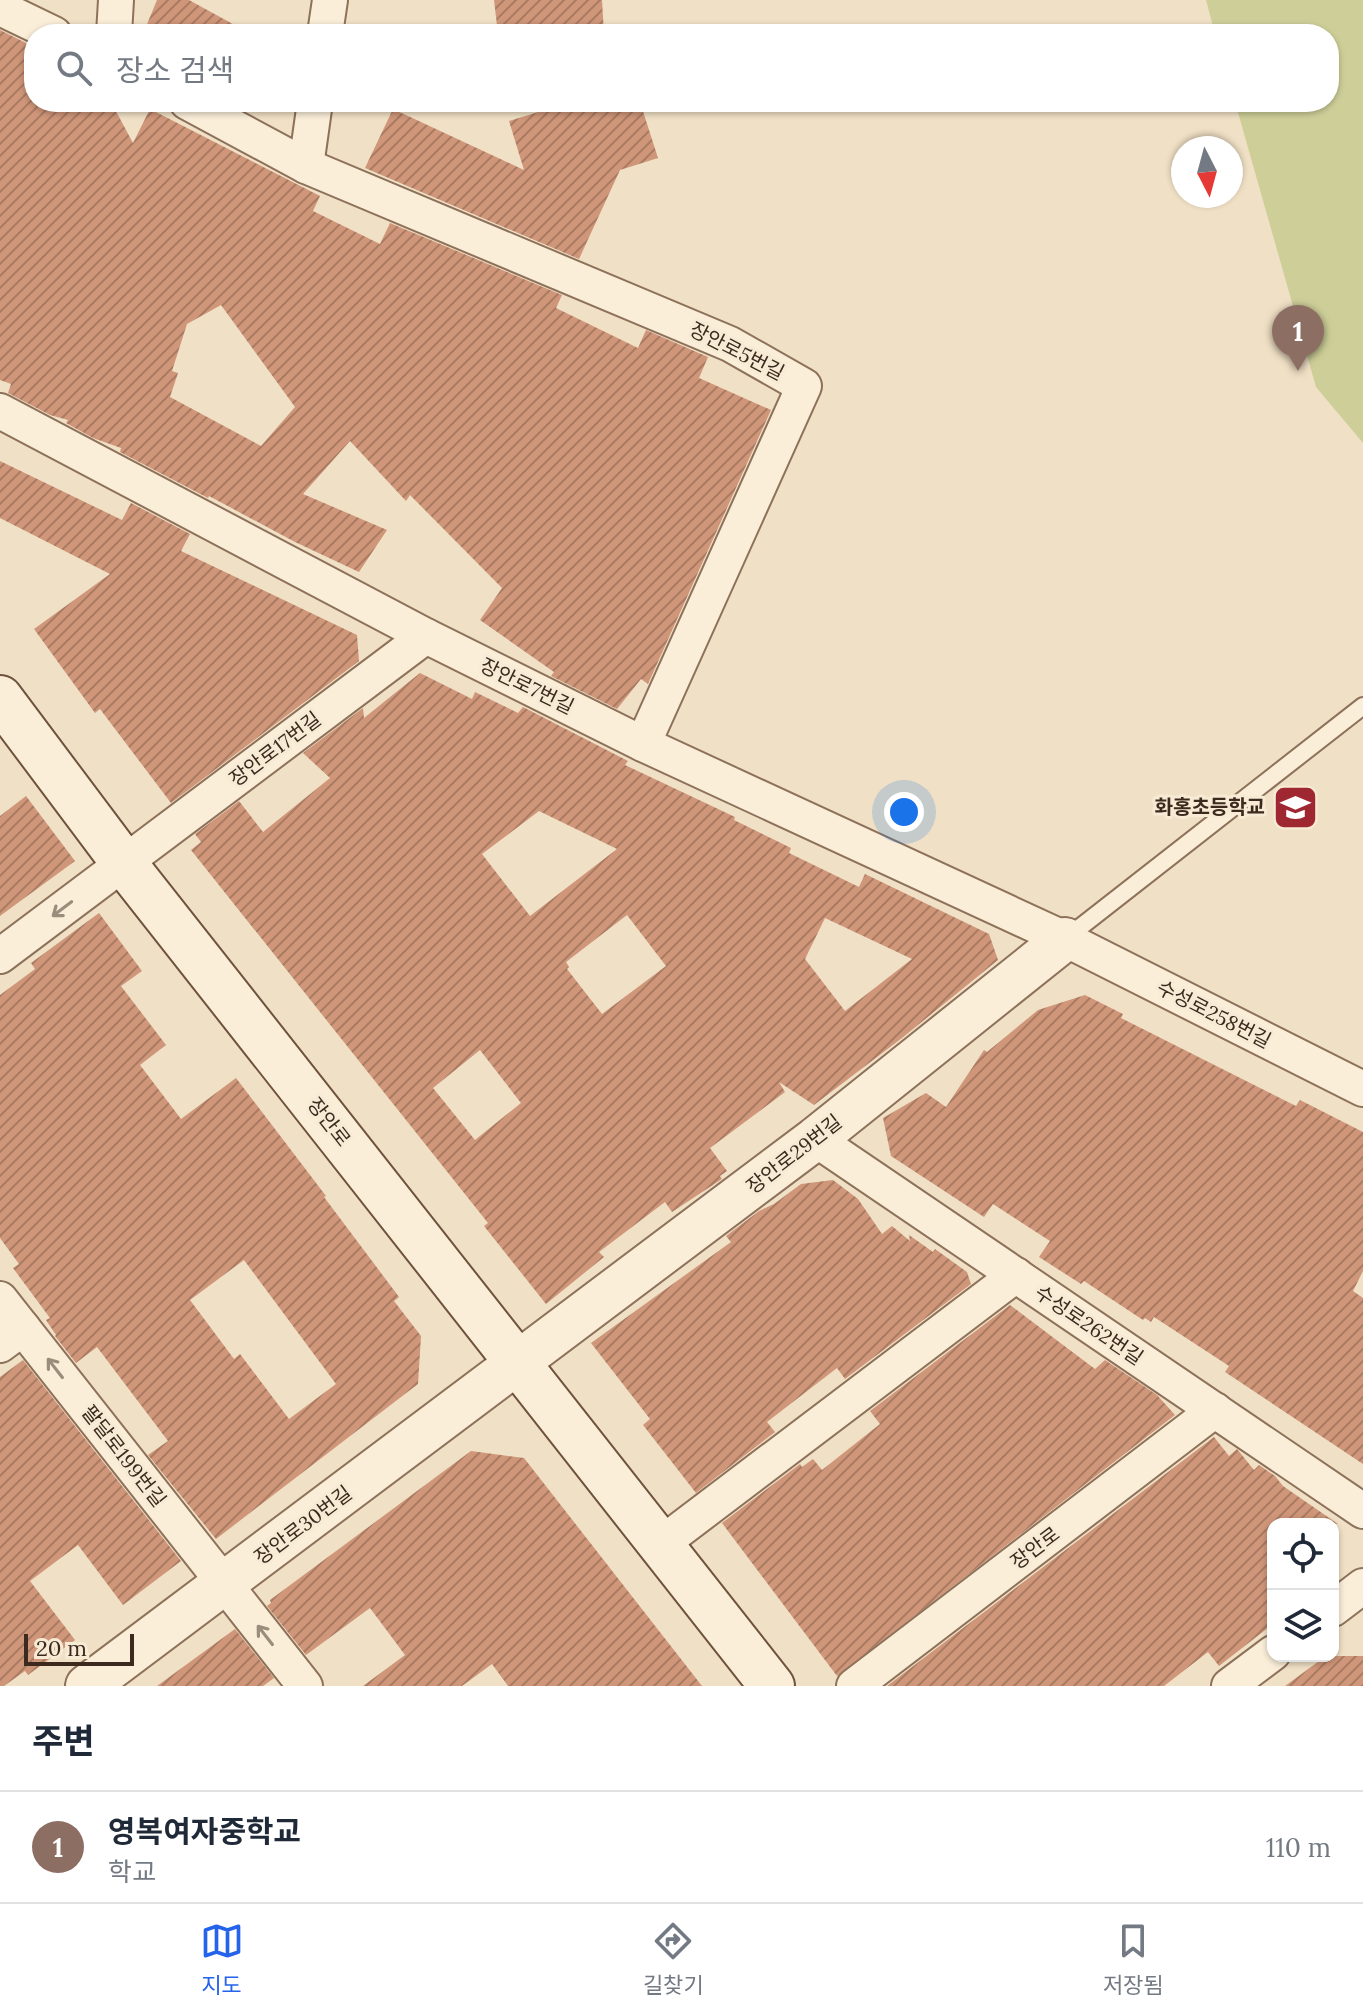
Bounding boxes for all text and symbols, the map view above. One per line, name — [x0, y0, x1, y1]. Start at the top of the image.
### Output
search box — [24, 24, 1339, 112]
icon: search — [52, 46, 96, 90]
text: 장소 검색 — [116, 51, 234, 89]
north arrow — [1171, 136, 1243, 208]
pin: 1 — [1272, 305, 1324, 371]
street label: 장안로5번길 — [686, 316, 789, 385]
street label: 장안로7번길 — [476, 652, 578, 719]
street label: 장안로17번길 — [224, 706, 326, 791]
school or university icon: 화홍초등학교 — [1272, 783, 1320, 831]
your location — [884, 792, 924, 832]
place label: 화홍초등학교 — [1155, 794, 1265, 819]
one-way arrow — [52, 900, 73, 917]
street label: 수성로258번길 — [1153, 974, 1276, 1053]
street label: 장안로 — [303, 1092, 356, 1151]
street label: 장안로29번길 — [741, 1109, 846, 1199]
street label: 수성로262번길 — [1030, 1279, 1148, 1370]
one-way arrow — [46, 1358, 63, 1379]
street label: 팔달로199번길 — [77, 1400, 172, 1512]
street label: 장안로30번길 — [249, 1480, 356, 1569]
map controls — [1267, 1518, 1339, 1662]
button: locate — [1267, 1518, 1339, 1590]
street label: 장안로 — [1005, 1521, 1064, 1574]
button: layers — [1267, 1590, 1339, 1662]
one-way arrow — [256, 1625, 273, 1646]
scale bar — [24, 1630, 134, 1666]
text: 20 m — [36, 1634, 87, 1662]
text: 주변 — [32, 1719, 95, 1762]
text: 영복여자중학교 — [108, 1812, 301, 1850]
text: 1 — [53, 1831, 63, 1864]
text: 110 m — [1266, 1831, 1331, 1864]
text: 학교 — [108, 1855, 156, 1888]
tab: 지도 — [200, 1919, 244, 1999]
tab: 길찾기 — [643, 1919, 703, 1999]
tab: 저장됨 — [1103, 1919, 1163, 1999]

